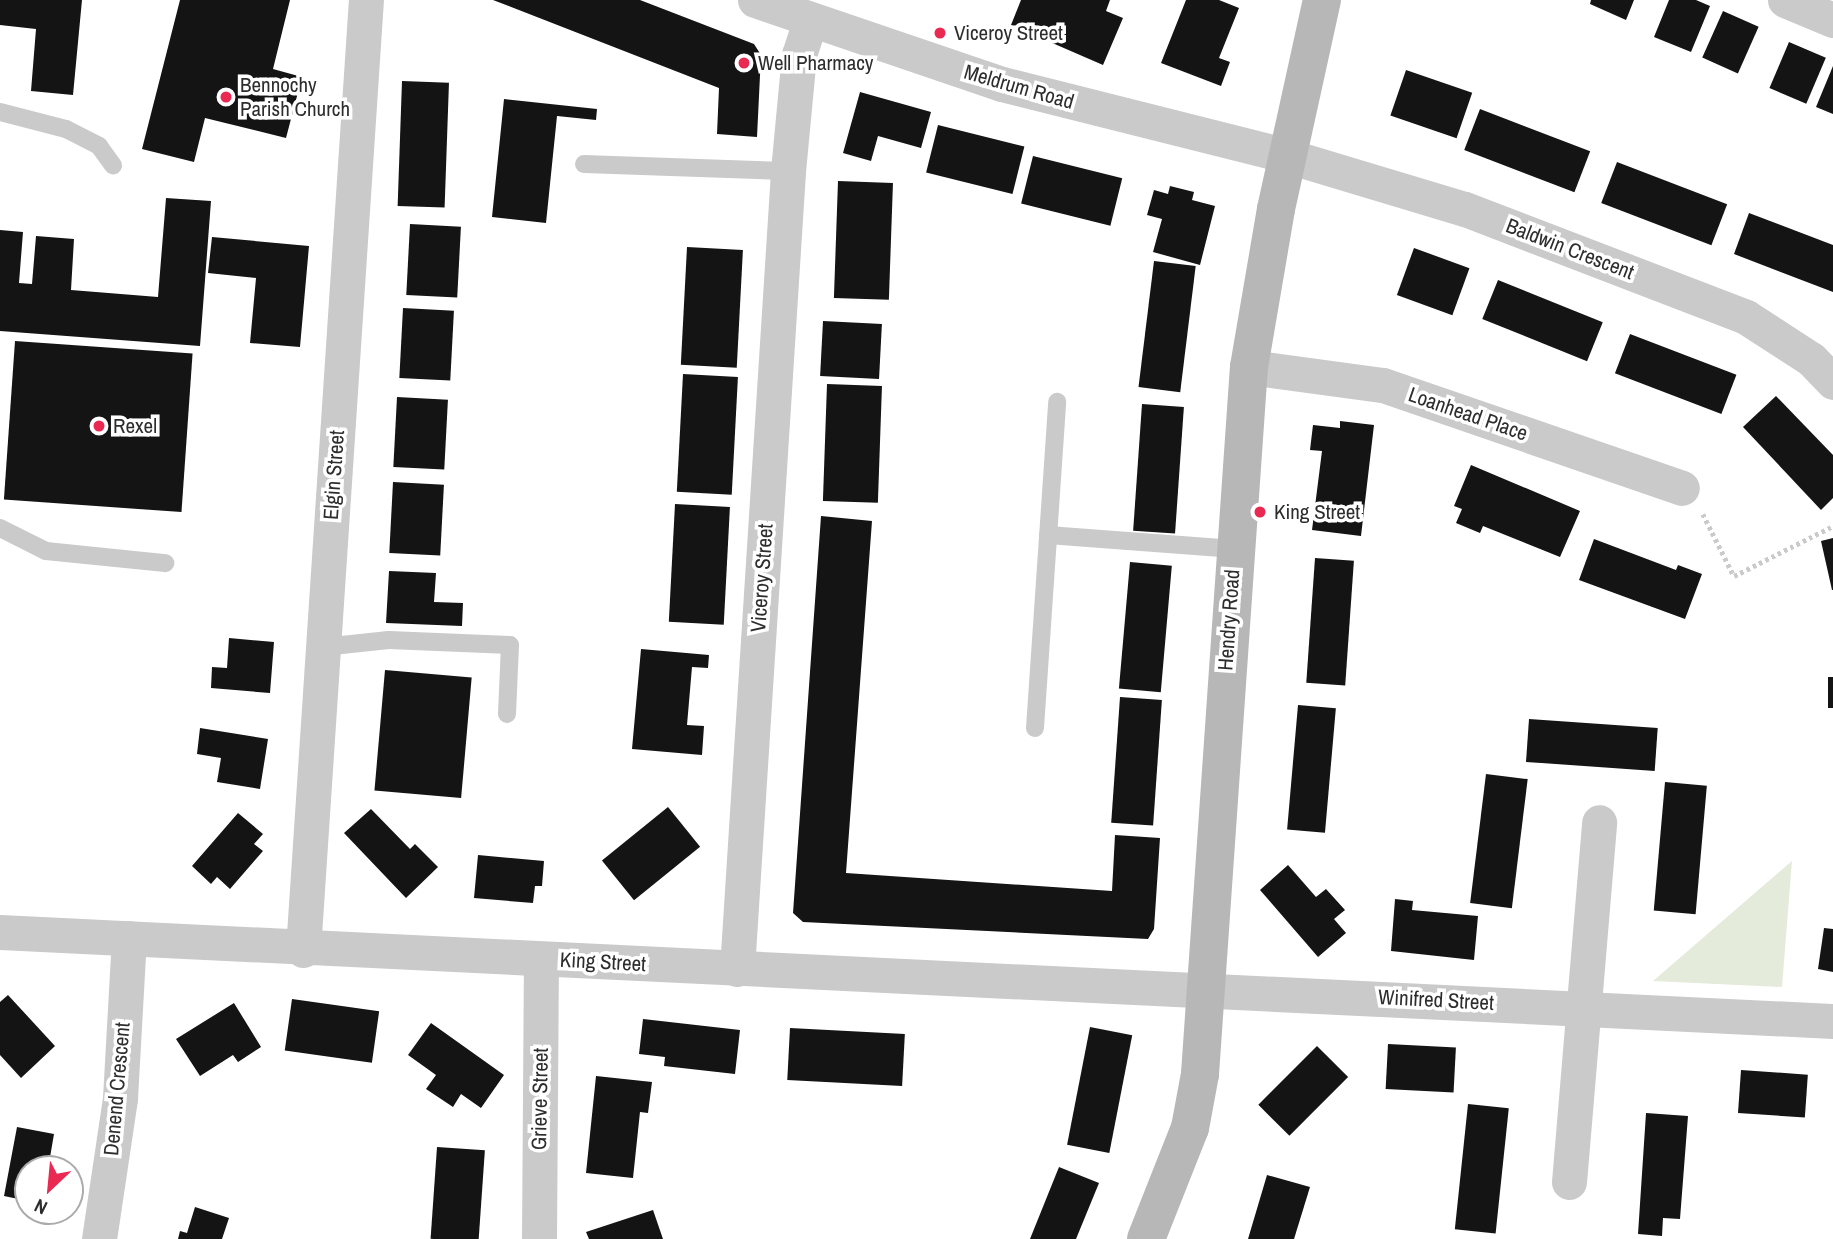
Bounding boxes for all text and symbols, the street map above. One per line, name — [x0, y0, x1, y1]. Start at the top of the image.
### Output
place label: Viceroy Street — [954, 20, 1063, 46]
marker: Viceroy Street — [932, 25, 948, 41]
place label: Well Pharmacy — [758, 50, 873, 76]
marker: Well Pharmacy — [736, 55, 752, 71]
street label: Meldrum Road — [961, 59, 1077, 115]
place label: Bennochy Parish Church — [240, 72, 350, 122]
marker: Bennochy Parish Church — [218, 89, 234, 105]
street label: Baldwin Crescent — [1502, 213, 1638, 285]
street label: Loanhead Place — [1405, 382, 1531, 446]
place label: Rexel — [113, 413, 157, 439]
marker: Rexel — [91, 418, 107, 434]
street label: Elgin Street — [318, 429, 350, 521]
place label: King Street — [1274, 499, 1360, 525]
marker: King Street — [1252, 504, 1268, 520]
street label: Viceroy Street — [746, 523, 778, 633]
street label: Hendry Road — [1213, 569, 1245, 671]
street label: King Street — [559, 947, 647, 977]
street label: Winifred Street — [1378, 984, 1494, 1016]
street label: Denend Crescent — [99, 1021, 135, 1157]
street label: Grieve Street — [527, 1048, 553, 1150]
north arrow — [14, 1155, 84, 1225]
text: N — [30, 1193, 51, 1221]

